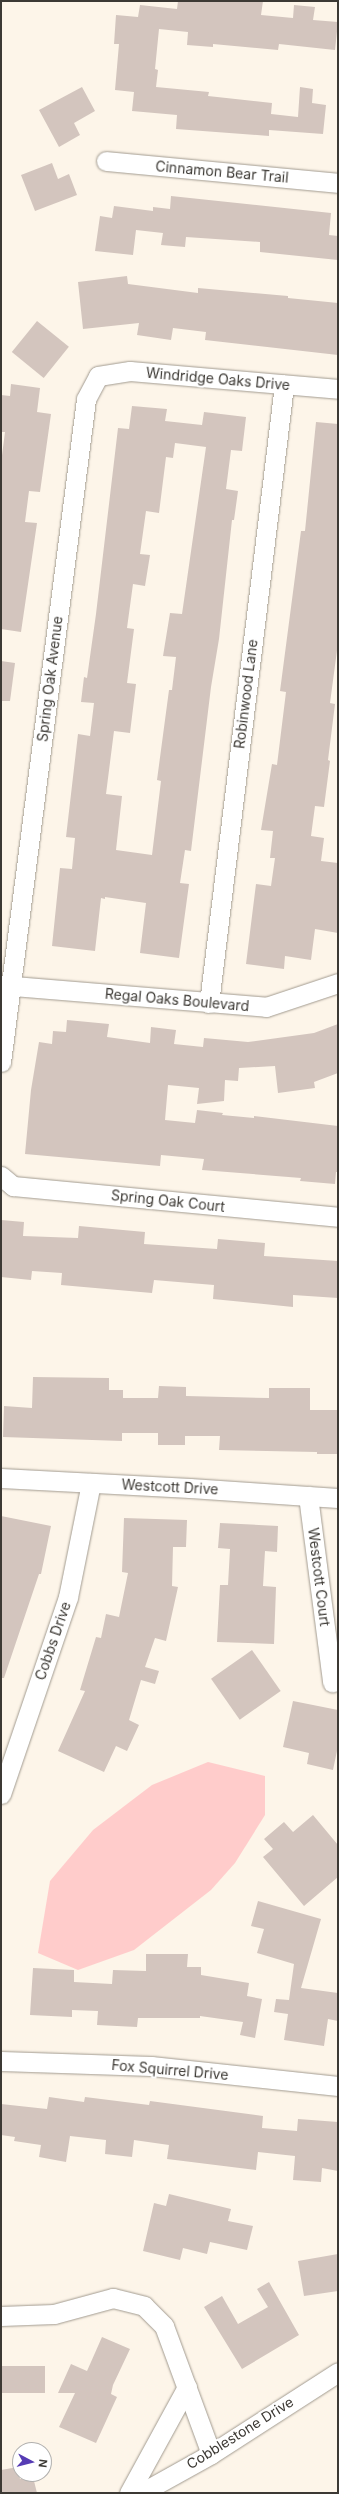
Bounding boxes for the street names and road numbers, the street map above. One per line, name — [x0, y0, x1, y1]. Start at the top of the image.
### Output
street label: Cinnamon Bear Trail — [155, 158, 289, 186]
street label: Windridge Oaks Drive — [145, 364, 291, 394]
street label: Spring Oak Avenue — [34, 615, 66, 743]
street label: Robinwood Lane — [231, 638, 261, 750]
street label: Regal Oaks Boulevard — [104, 985, 250, 1015]
street label: Spring Oak Court — [110, 1187, 226, 1215]
street label: Westcott Drive — [121, 1476, 219, 1498]
street label: Westcott Court — [305, 1527, 333, 1627]
street label: Cobbs Drive — [32, 1600, 74, 1682]
street label: Fox Squirrel Drive — [111, 2057, 229, 2083]
street label: Cobblestone Drive — [184, 2393, 296, 2473]

